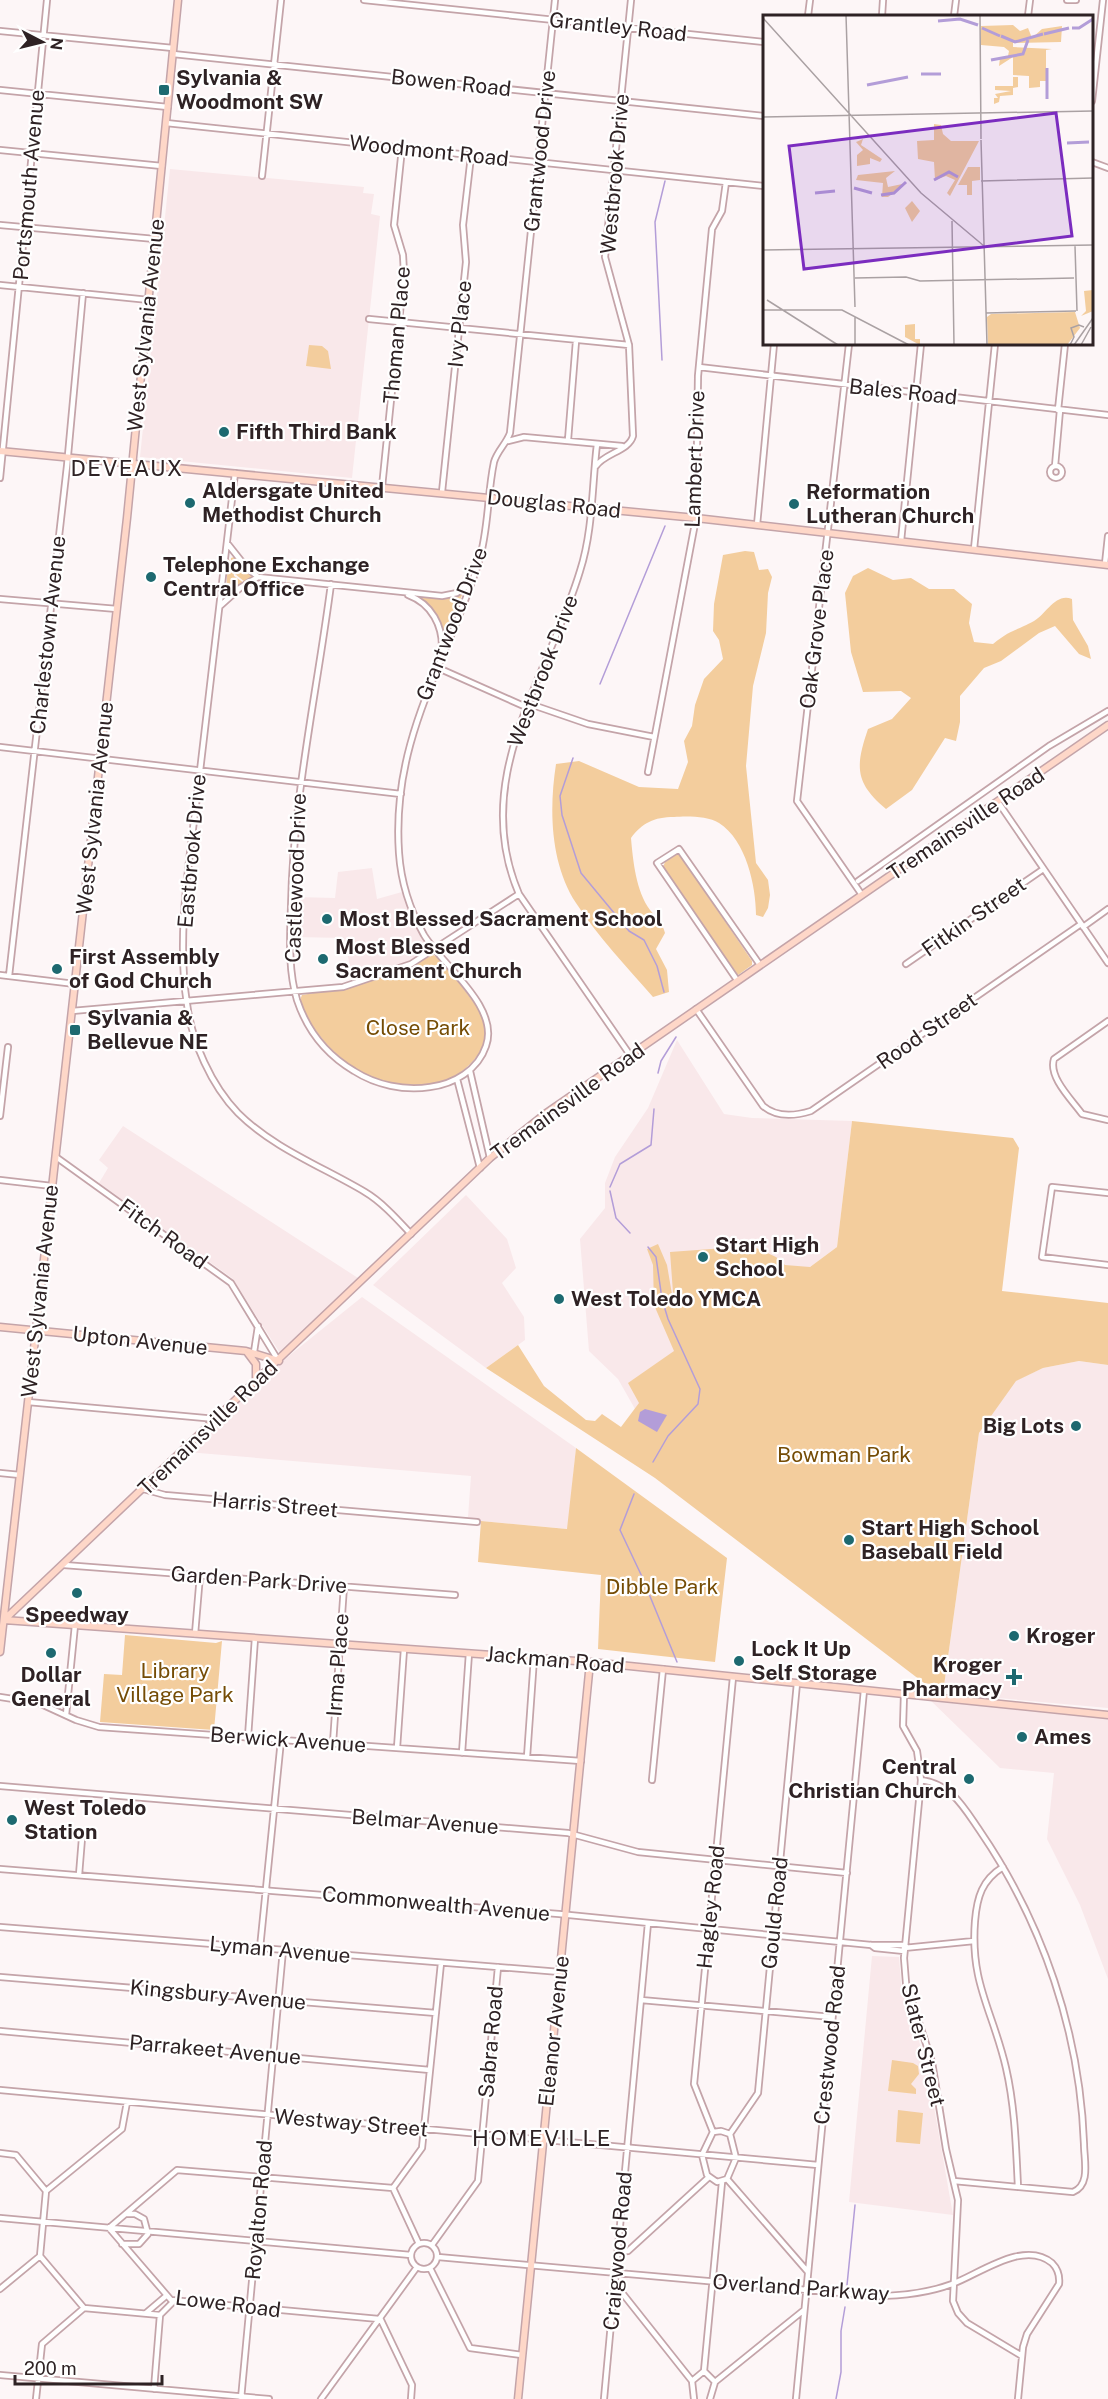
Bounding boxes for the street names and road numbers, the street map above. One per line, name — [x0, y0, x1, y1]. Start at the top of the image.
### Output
street label: Grantley Road — [548, 7, 688, 46]
street label: Bowen Road — [390, 64, 512, 101]
street label: Grantwood Drive — [519, 69, 560, 233]
street label: Portsmouth Avenue — [8, 89, 49, 281]
street label: Westbrook Drive — [595, 93, 634, 255]
street label: Woodmont Road — [348, 130, 510, 171]
street label: West Sylvania Avenue — [122, 217, 169, 433]
street label: Thoman Place — [378, 265, 415, 405]
street label: Ivy Place — [442, 279, 477, 369]
street label: Bales Road — [848, 373, 958, 410]
street label: Lambert Drive — [680, 390, 709, 528]
street label: Douglas Road — [486, 484, 622, 523]
street label: Charlestown Avenue — [25, 534, 70, 736]
street label: Grantwood Drive — [411, 544, 492, 704]
street label: Oak Grove Place — [794, 548, 839, 710]
street label: Westbrook Drive — [502, 591, 583, 750]
street label: West Sylvania Avenue — [71, 700, 118, 916]
street label: Tremainsville Road — [883, 762, 1049, 885]
street label: Eastbrook Drive — [172, 773, 211, 929]
street label: Castlewood Drive — [280, 793, 311, 963]
street label: Fitkin Street — [917, 871, 1031, 962]
street label: Rood Street — [872, 987, 982, 1074]
street label: Tremainsville Road — [486, 1037, 649, 1166]
street label: West Sylvania Avenue — [16, 1183, 63, 1399]
street label: Fitch Road — [114, 1193, 213, 1274]
street label: Upton Avenue — [71, 1321, 209, 1360]
street label: Tremainsville Road — [133, 1355, 282, 1500]
street label: Harris Street — [211, 1487, 339, 1522]
street label: Garden Park Drive — [170, 1561, 348, 1598]
street label: Irma Place — [321, 1612, 354, 1717]
street label: Jackman Road — [484, 1641, 626, 1678]
street label: Berwick Avenue — [209, 1722, 367, 1757]
street label: Belmar Avenue — [351, 1804, 499, 1839]
street label: Hagley Road — [692, 1844, 729, 1970]
street label: Gould Road — [756, 1856, 793, 1970]
street label: Commonwealth Avenue — [321, 1881, 551, 1926]
street label: Lyman Avenue — [208, 1931, 352, 1968]
street label: Eleanor Avenue — [533, 1954, 574, 2108]
street label: Crestwood Road — [809, 1964, 850, 2126]
street label: Kingsbury Avenue — [129, 1974, 307, 2015]
street label: Slater Street — [896, 1981, 951, 2109]
street label: Sabra Road — [473, 1985, 508, 2099]
street label: Parrakeet Avenue — [128, 2030, 302, 2069]
street label: Westway Street — [273, 2103, 429, 2142]
street label: Royalton Road — [240, 2139, 277, 2281]
street label: Craigwood Road — [598, 2170, 637, 2331]
street label: Overland Parkway — [712, 2269, 890, 2306]
street label: Lowe Road — [174, 2285, 282, 2322]

